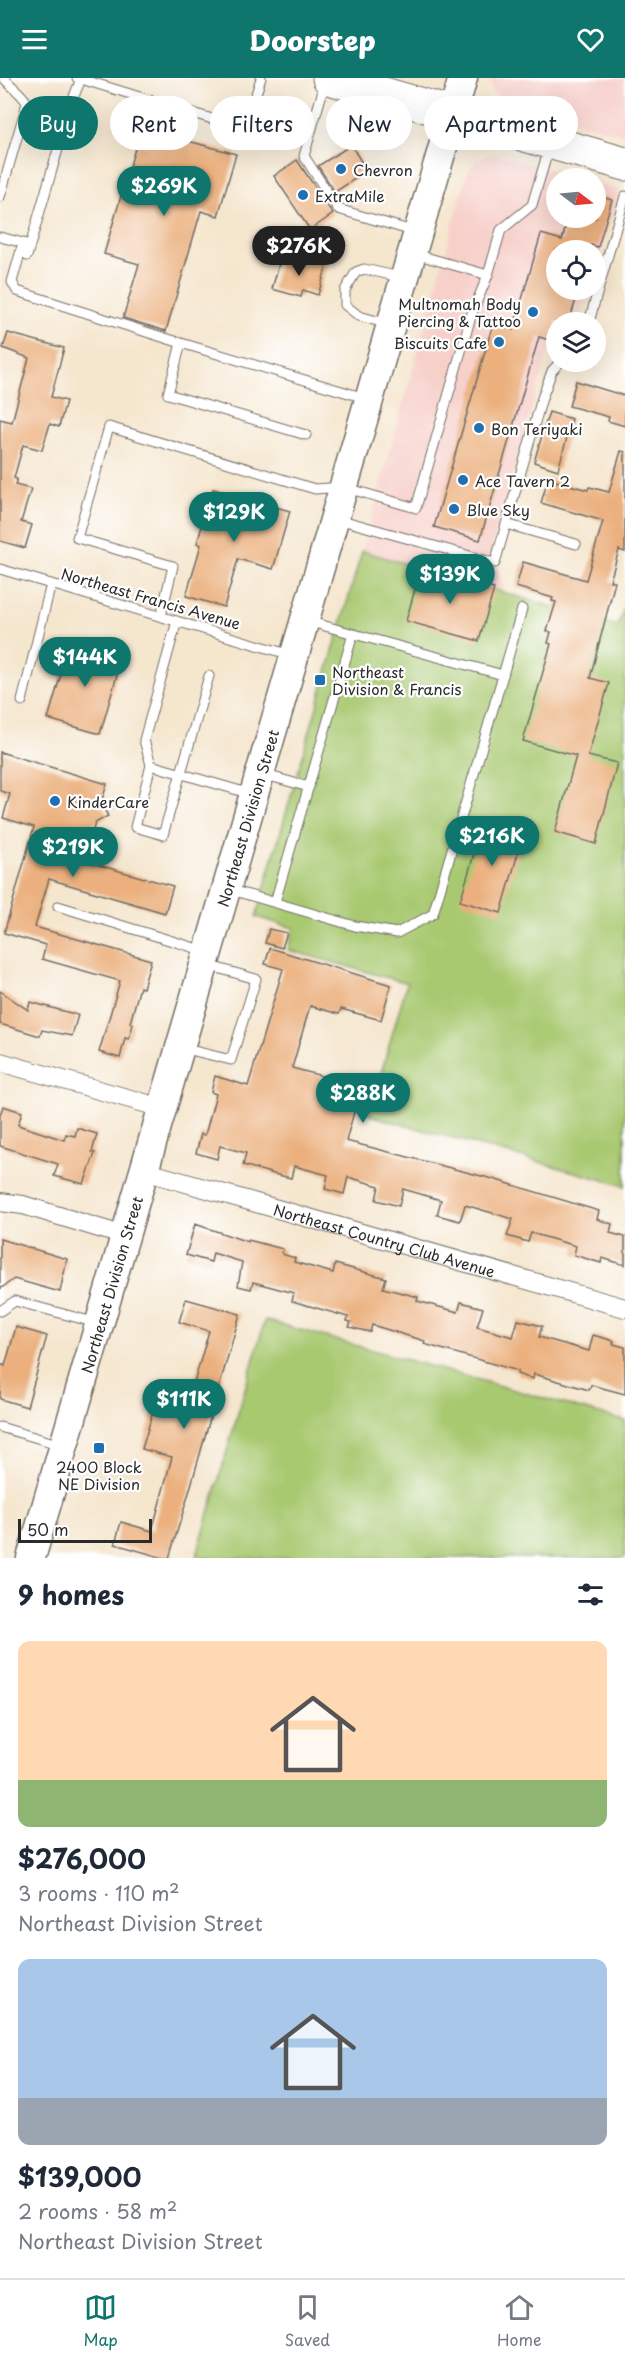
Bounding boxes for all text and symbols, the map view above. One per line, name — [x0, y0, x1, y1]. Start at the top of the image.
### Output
text: Doorstep — [249, 19, 376, 60]
icon: menu — [18, 23, 51, 56]
icon: heart — [574, 23, 607, 56]
chip: Buy — [18, 96, 98, 150]
chip: Rent — [110, 96, 198, 150]
chip: Filters — [210, 96, 314, 150]
chip: New — [326, 96, 412, 150]
chip: Apartment — [424, 96, 578, 150]
place label: Chevron — [353, 158, 413, 181]
marker: Chevron — [334, 162, 348, 176]
pin: $269K — [122, 166, 206, 217]
north arrow — [546, 168, 606, 228]
map controls — [546, 168, 606, 372]
text: $269K — [131, 170, 197, 200]
place label: ExtraMile — [315, 184, 385, 207]
marker: ExtraMile — [296, 188, 310, 202]
pin: $276K — [257, 226, 341, 277]
text: $276K — [266, 230, 332, 260]
button: locate — [546, 240, 606, 300]
place label: Multnomah Body Piercing & Tattoo — [398, 292, 521, 332]
marker: Multnomah Body Piercing & Tattoo — [526, 305, 540, 319]
button: layers — [546, 312, 606, 372]
place label: Biscuits Cafe — [394, 331, 487, 354]
marker: Biscuits Cafe — [492, 335, 506, 349]
place label: Bon Teriyaki — [491, 417, 583, 440]
marker: Bon Teriyaki — [472, 421, 486, 435]
place label: Ace Tavern 2 — [475, 469, 570, 492]
marker: Ace Tavern 2 — [456, 473, 470, 487]
pin: $129K — [192, 492, 276, 543]
text: $129K — [203, 496, 265, 526]
place label: Blue Sky — [466, 498, 530, 521]
marker: Blue Sky — [447, 502, 461, 516]
pin: $139K — [408, 554, 492, 605]
text: $139K — [420, 558, 480, 588]
street label: Northeast Francis Avenue — [59, 561, 243, 635]
pin: $144K — [43, 637, 127, 688]
text: $144K — [53, 641, 117, 671]
place label: Northeast Division & Francis — [332, 660, 462, 700]
marker: Northeast Division & Francis — [313, 673, 327, 687]
street label: Northeast Division Street — [210, 726, 284, 909]
place label: KinderCare — [67, 790, 149, 813]
marker: KinderCare — [48, 794, 62, 808]
pin: $216K — [450, 816, 534, 867]
text: $216K — [459, 820, 525, 850]
pin: $219K — [31, 827, 115, 878]
text: $219K — [42, 831, 104, 861]
pin: $288K — [321, 1073, 405, 1124]
text: $288K — [330, 1077, 396, 1107]
street label: Northeast Division Street — [74, 1193, 148, 1376]
street label: Northeast Country Club Avenue — [271, 1197, 498, 1282]
pin: $111K — [142, 1379, 226, 1430]
text: $111K — [156, 1383, 212, 1413]
marker: 2400 Block NE Division — [92, 1441, 106, 1455]
place label: 2400 Block NE Division — [56, 1455, 142, 1495]
scale bar — [18, 1516, 152, 1544]
text: 50 m — [27, 1517, 68, 1541]
text: 9 homes — [18, 1575, 124, 1614]
icon: filters — [574, 1578, 607, 1611]
icon: home — [259, 1680, 367, 1788]
text: $276,000 — [18, 1839, 146, 1878]
text: 3 rooms · 110 m² — [18, 1878, 180, 1908]
text: Northeast Division Street — [18, 1908, 263, 1938]
icon: home — [259, 1998, 367, 2106]
text: $139,000 — [18, 2157, 141, 2196]
text: 2 rooms · 58 m² — [18, 2196, 177, 2226]
text: Northeast Division Street — [18, 2226, 263, 2256]
tab: Map — [83, 2291, 118, 2351]
tab: Saved — [285, 2291, 330, 2351]
tab: Home — [497, 2291, 542, 2351]

